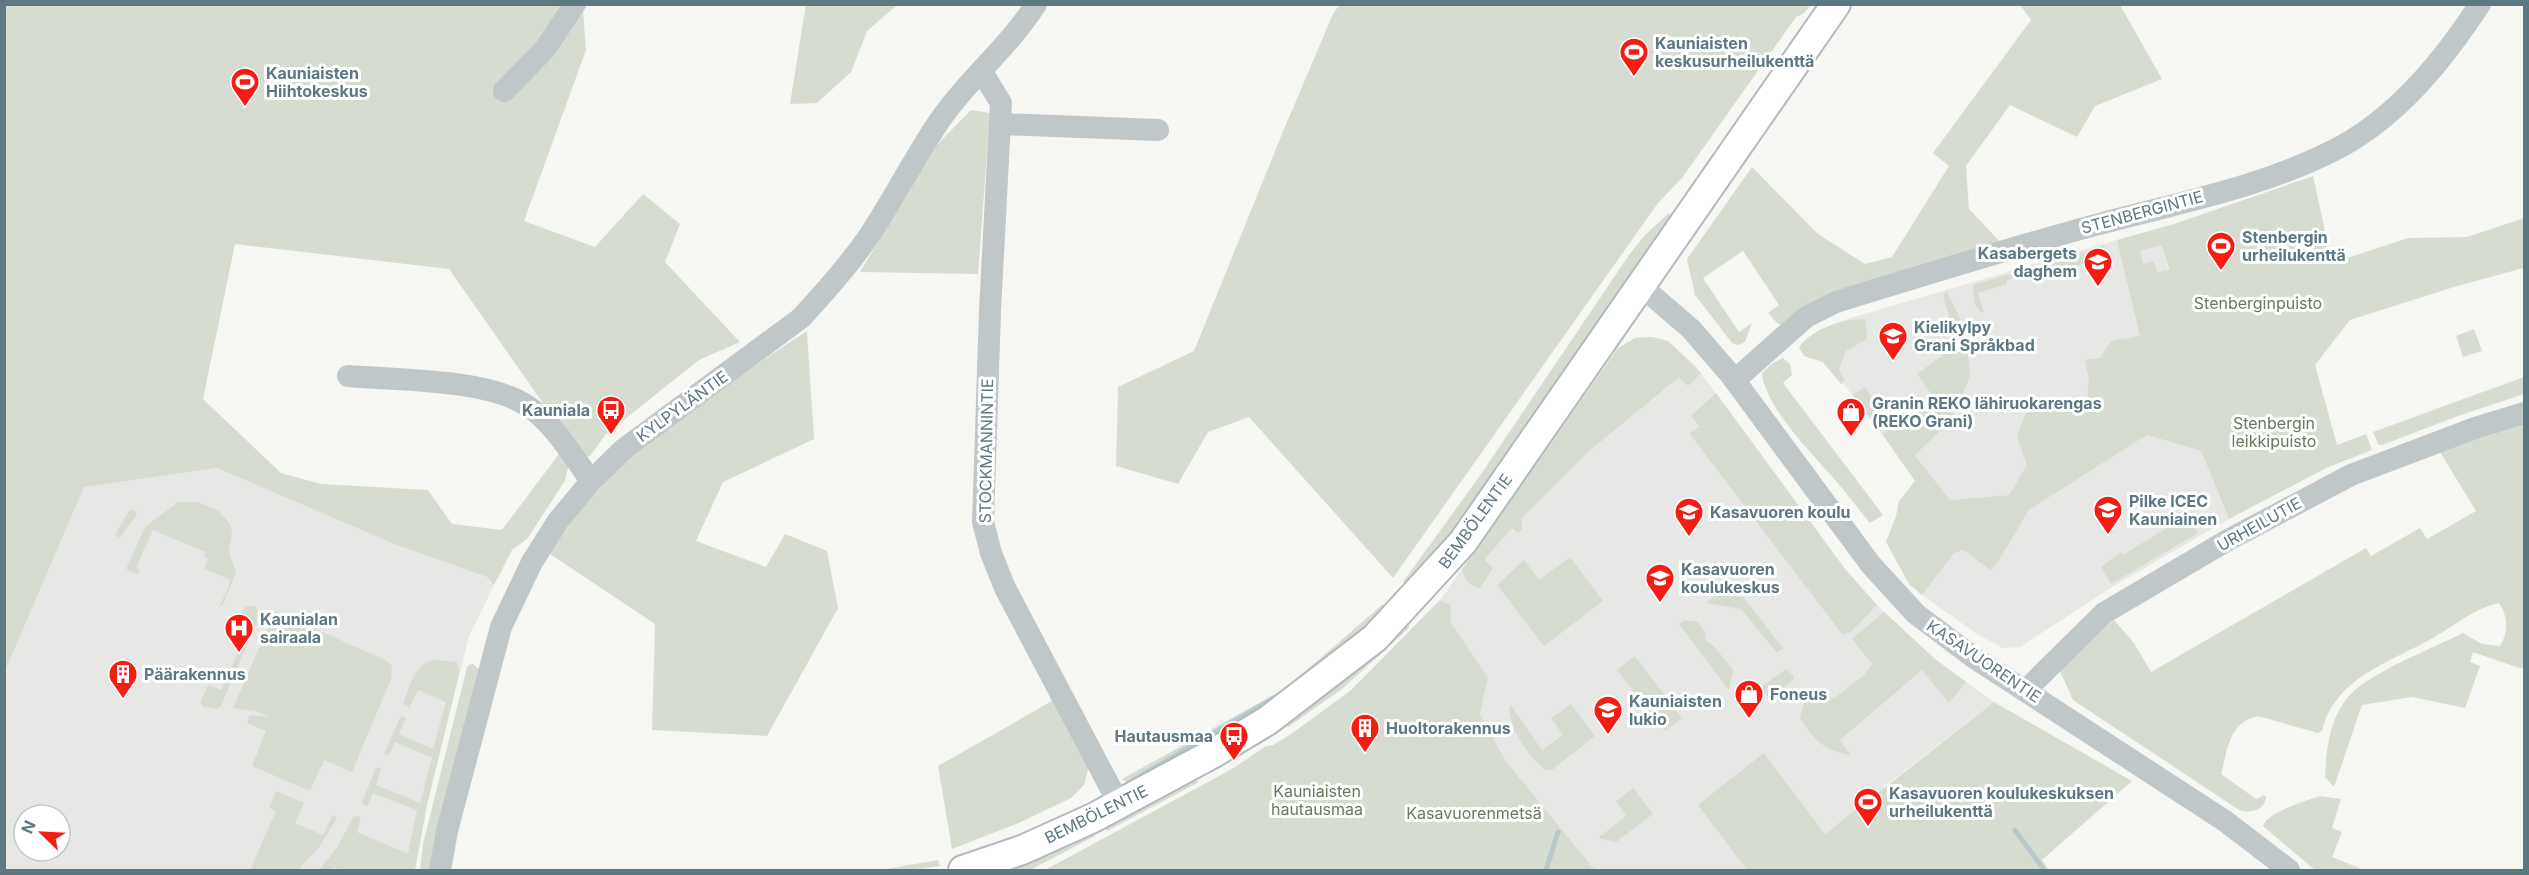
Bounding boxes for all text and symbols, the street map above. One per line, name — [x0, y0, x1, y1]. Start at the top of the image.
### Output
place label: Kauniaisten keskusurheilukenttä — [1655, 33, 1814, 71]
sports icon: Kauniaisten keskusurheilukenttä — [1618, 36, 1650, 78]
place label: Kauniaisten Hiihtokeskus — [266, 63, 368, 101]
sports icon: Kauniaisten Hiihtokeskus — [229, 66, 261, 108]
street label: STENBERGINTIE — [2079, 186, 2205, 238]
place label: Stenbergin urheilukenttä — [2242, 227, 2346, 265]
sports icon: Stenbergin urheilukenttä — [2205, 230, 2237, 272]
place label: Kasabergets daghem — [1978, 243, 2077, 281]
school or university icon: Kasabergets daghem — [2082, 246, 2114, 288]
park label: Stenberginpuisto — [2194, 293, 2322, 313]
place label: Kielikylpy Grani Språkbad — [1914, 317, 2035, 355]
school or university icon: Kielikylpy Grani Språkbad — [1877, 320, 1909, 362]
street label: KYLPYLÄNTIE — [632, 366, 732, 446]
street label: STOCKMANNINTIE — [975, 378, 997, 524]
place label: Granin REKO lähiruokarengas (REKO Grani) — [1872, 393, 2102, 431]
bus stop icon: Kauniala — [595, 394, 627, 436]
shop icon: Granin REKO lähiruokarengas (REKO Grani) — [1835, 396, 1867, 438]
place label: Kauniala — [522, 400, 590, 420]
park label: Stenbergin leikkipuisto — [2232, 413, 2316, 451]
street label: BEMBÖLENTIE — [1434, 470, 1516, 572]
place label: Pilke ICEC Kauniainen — [2129, 491, 2217, 529]
street label: URHEILUTIE — [2213, 493, 2305, 555]
school or university icon: Pilke ICEC Kauniainen — [2092, 494, 2124, 536]
school or university icon: Kasavuoren koulu — [1673, 496, 1705, 538]
place label: Kasavuoren koulu — [1710, 502, 1851, 522]
place label: Kasavuoren koulukeskus — [1681, 559, 1780, 597]
school or university icon: Kasavuoren koulukeskus — [1644, 562, 1676, 604]
place label: Kaunialan sairaala — [260, 609, 338, 647]
hospital icon: Kaunialan sairaala — [223, 612, 255, 654]
street label: KASAVUORENTIE — [1923, 615, 2045, 707]
building icon: Päärakennus — [107, 658, 139, 700]
place label: Päärakennus — [144, 664, 246, 684]
shop icon: Foneus — [1733, 678, 1765, 720]
place label: Foneus — [1770, 684, 1827, 704]
place label: Kauniaisten lukio — [1629, 691, 1722, 729]
school or university icon: Kauniaisten lukio — [1592, 694, 1624, 736]
building icon: Huoltorakennus — [1349, 712, 1381, 754]
place label: Huoltorakennus — [1386, 718, 1511, 738]
bus stop icon: Hautausmaa — [1218, 720, 1250, 762]
place label: Hautausmaa — [1114, 726, 1213, 746]
street label: BEMBÖLENTIE — [1041, 780, 1151, 848]
park label: Kauniaisten hautausmaa — [1271, 781, 1363, 819]
place label: Kasavuoren koulukeskuksen urheilukenttä — [1889, 783, 2114, 821]
sports icon: Kasavuoren koulukeskuksen urheilukenttä — [1852, 786, 1884, 828]
north arrow — [12, 803, 72, 863]
park label: Kasavuorenmetsä — [1406, 803, 1542, 823]
text: N — [17, 817, 40, 837]

